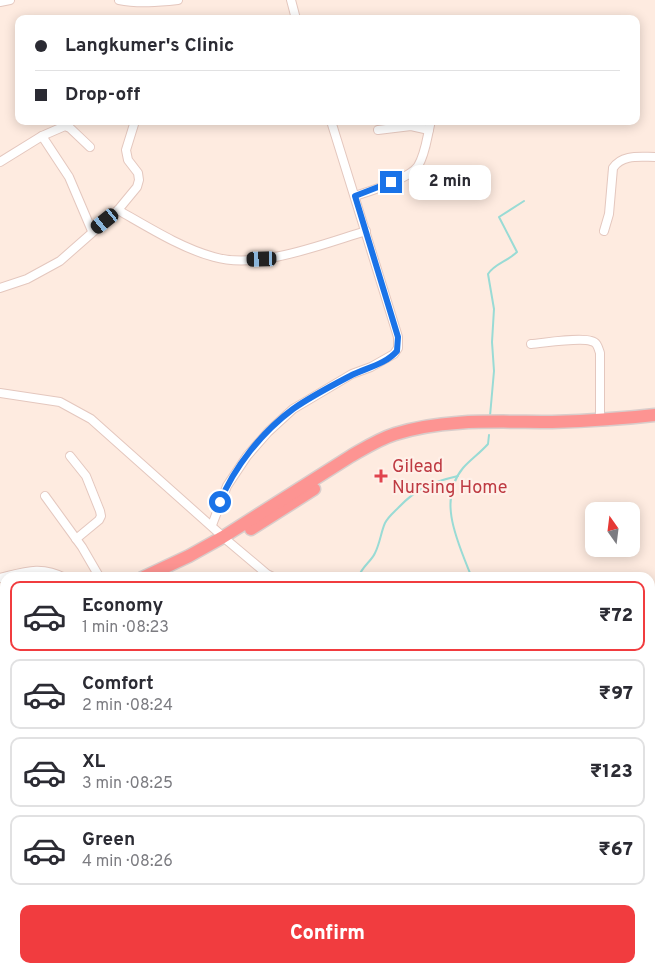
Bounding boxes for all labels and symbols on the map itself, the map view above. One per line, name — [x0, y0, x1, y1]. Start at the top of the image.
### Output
callout: 2 min — [408, 164, 491, 200]
route end — [380, 171, 402, 193]
car — [88, 206, 121, 236]
car — [246, 251, 277, 267]
place label: Gilead Nursing Home — [392, 456, 507, 500]
marker: Gilead Nursing Home — [374, 469, 388, 483]
route start — [209, 491, 231, 513]
north arrow — [585, 502, 640, 558]

